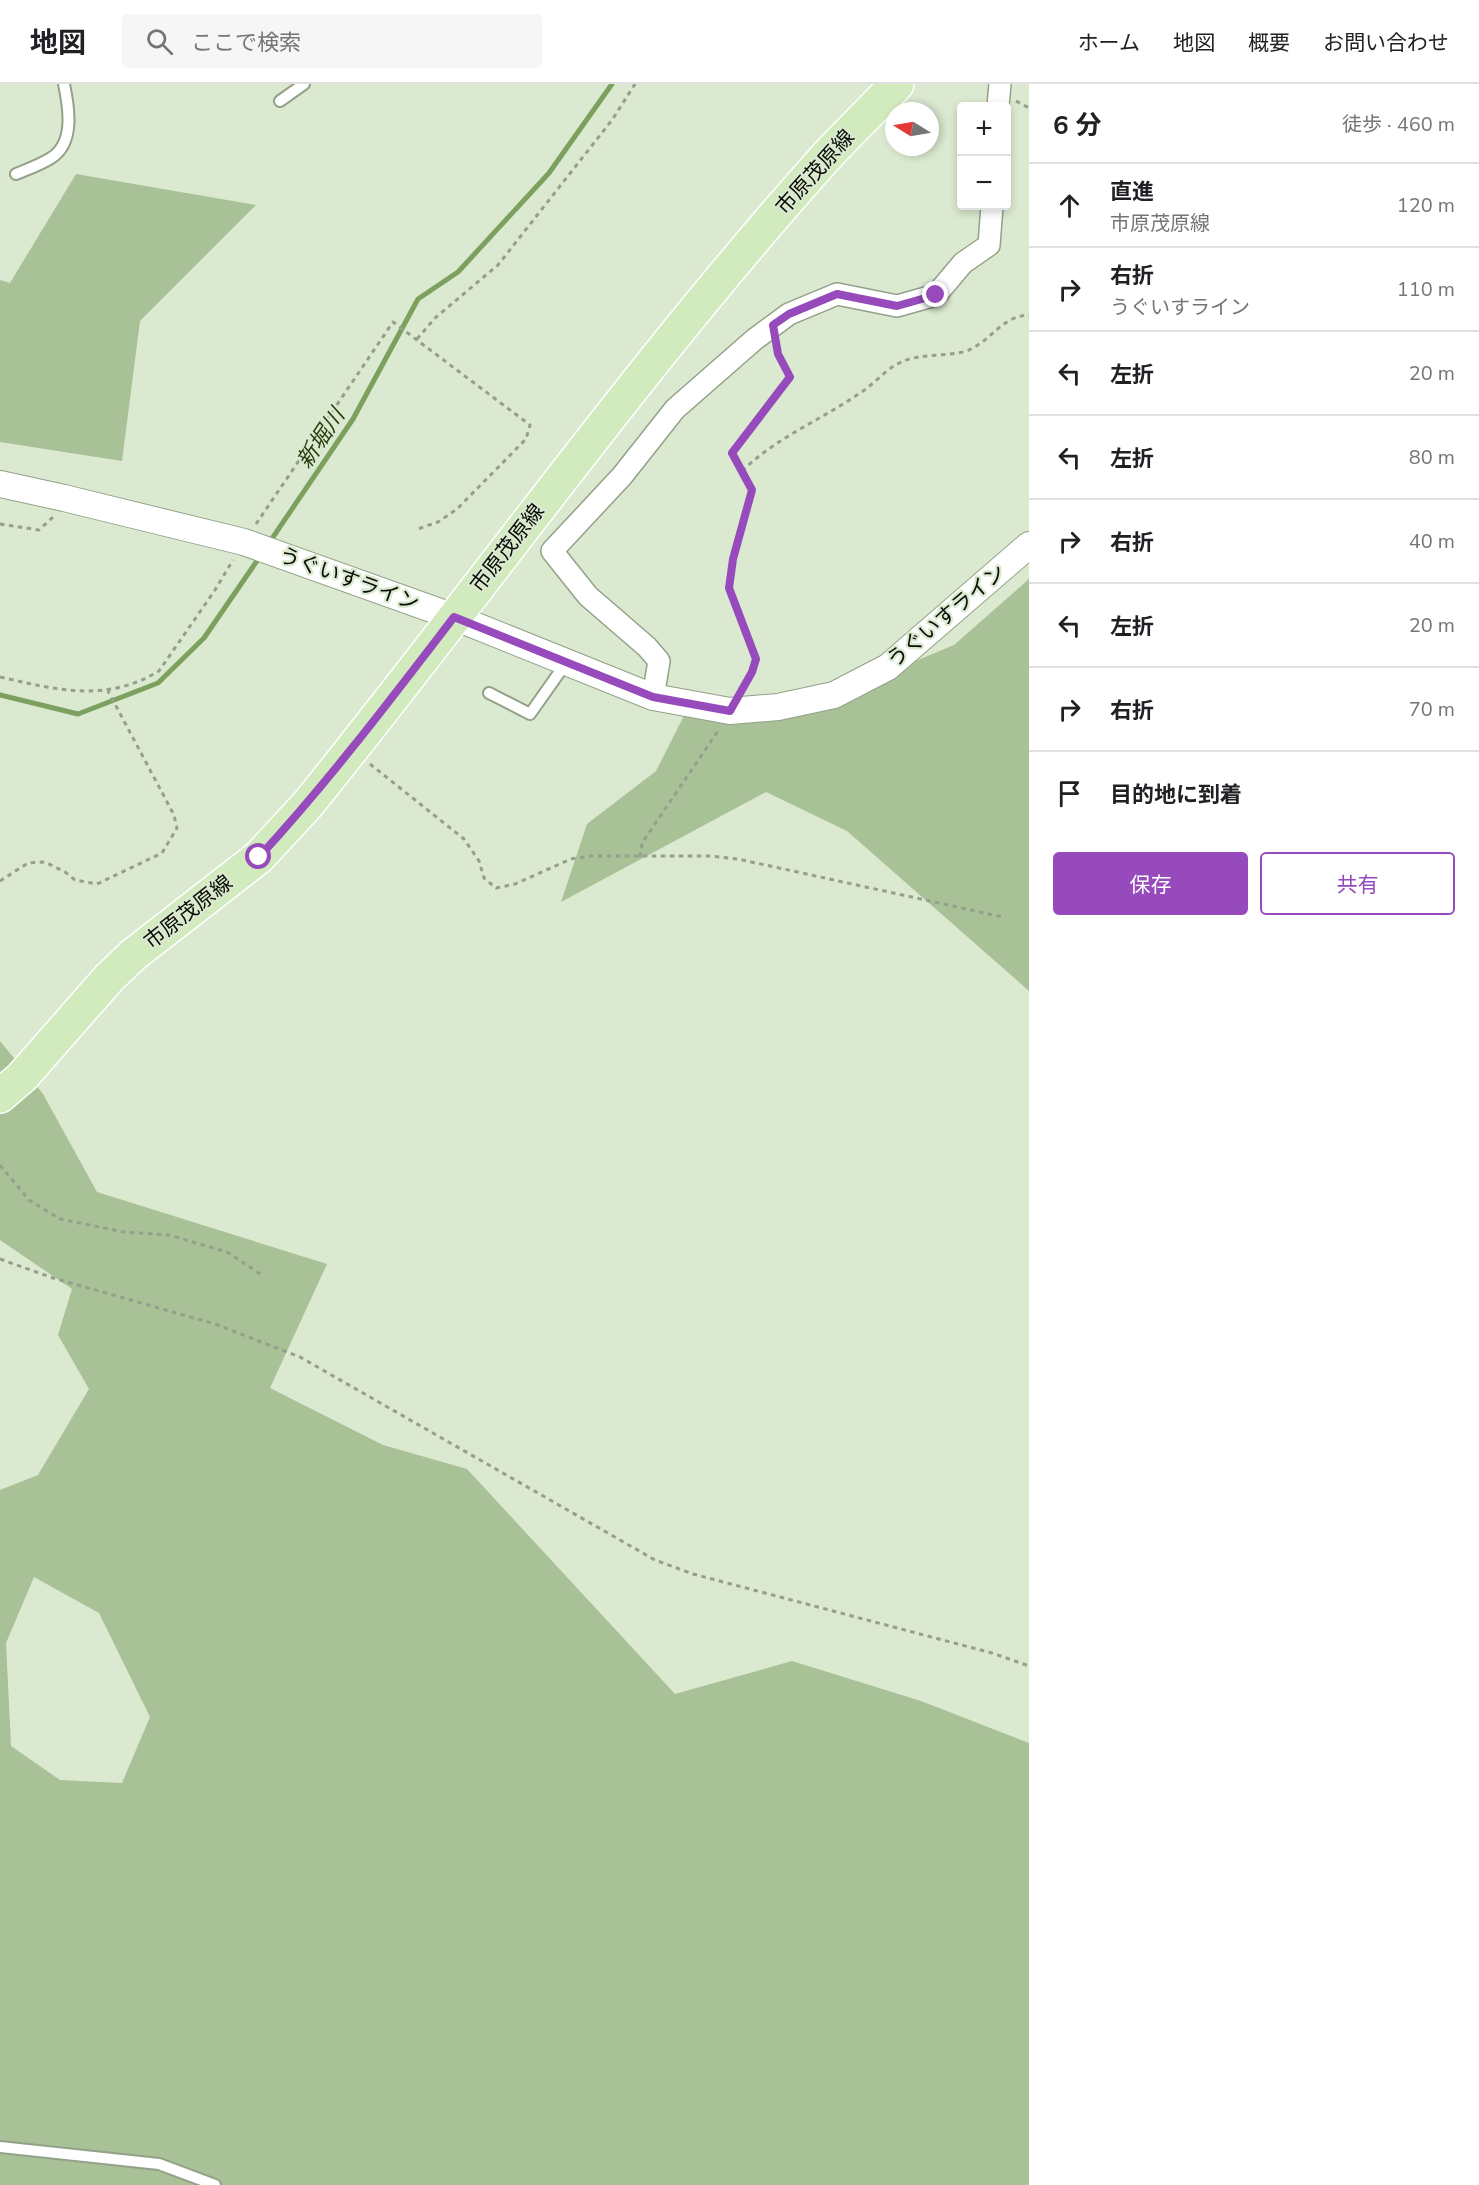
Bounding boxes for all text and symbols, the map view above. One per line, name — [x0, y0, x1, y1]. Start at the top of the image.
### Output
search box — [122, 14, 542, 68]
text: 地図 — [30, 24, 86, 62]
icon: search — [143, 25, 176, 58]
text: ここで検索 — [191, 28, 301, 58]
text: ホーム — [1078, 29, 1140, 57]
text: 地図 — [1173, 29, 1215, 57]
text: 概要 — [1248, 29, 1290, 57]
text: お問い合わせ — [1323, 29, 1449, 57]
north arrow — [885, 102, 939, 156]
map controls — [957, 102, 1011, 210]
button: + — [957, 102, 1011, 156]
text: 6 分 — [1053, 108, 1102, 143]
text: 徒歩 · 460 m — [1342, 111, 1455, 138]
street label: 市原茂原線 — [769, 124, 861, 220]
button: − — [957, 156, 1011, 210]
text: 直進 — [1110, 177, 1154, 207]
icon: ahead — [1053, 189, 1086, 222]
text: 120 m — [1397, 192, 1455, 219]
text: 市原茂原線 — [1110, 210, 1210, 237]
text: 右折 — [1110, 261, 1154, 291]
icon: right — [1053, 273, 1086, 306]
text: 110 m — [1397, 276, 1455, 303]
route end — [922, 281, 948, 307]
text: うぐいすライン — [1110, 294, 1250, 321]
icon: left — [1053, 357, 1086, 390]
text: 左折 — [1110, 360, 1154, 390]
text: 20 m — [1409, 360, 1455, 387]
water label: 新堀川 — [290, 401, 353, 474]
icon: left — [1053, 441, 1086, 474]
text: 左折 — [1110, 444, 1154, 474]
text: 80 m — [1409, 444, 1455, 471]
street label: 市原茂原線 — [464, 498, 550, 598]
icon: right — [1053, 525, 1086, 558]
text: 右折 — [1110, 528, 1154, 558]
text: 40 m — [1409, 528, 1455, 555]
street label: うぐいすライン — [275, 541, 423, 617]
street label: うぐいすライン — [881, 558, 1011, 674]
icon: left — [1053, 609, 1086, 642]
text: 左折 — [1110, 612, 1154, 642]
text: 20 m — [1409, 612, 1455, 639]
icon: right — [1053, 693, 1086, 726]
text: 右折 — [1110, 696, 1154, 726]
text: 70 m — [1409, 696, 1455, 723]
icon: arrive — [1053, 777, 1086, 810]
text: 目的地に到着 — [1110, 780, 1242, 810]
route start — [245, 843, 271, 869]
button: 保存 — [1053, 852, 1248, 915]
button: 共有 — [1260, 852, 1455, 915]
street label: 市原茂原線 — [138, 869, 238, 955]

